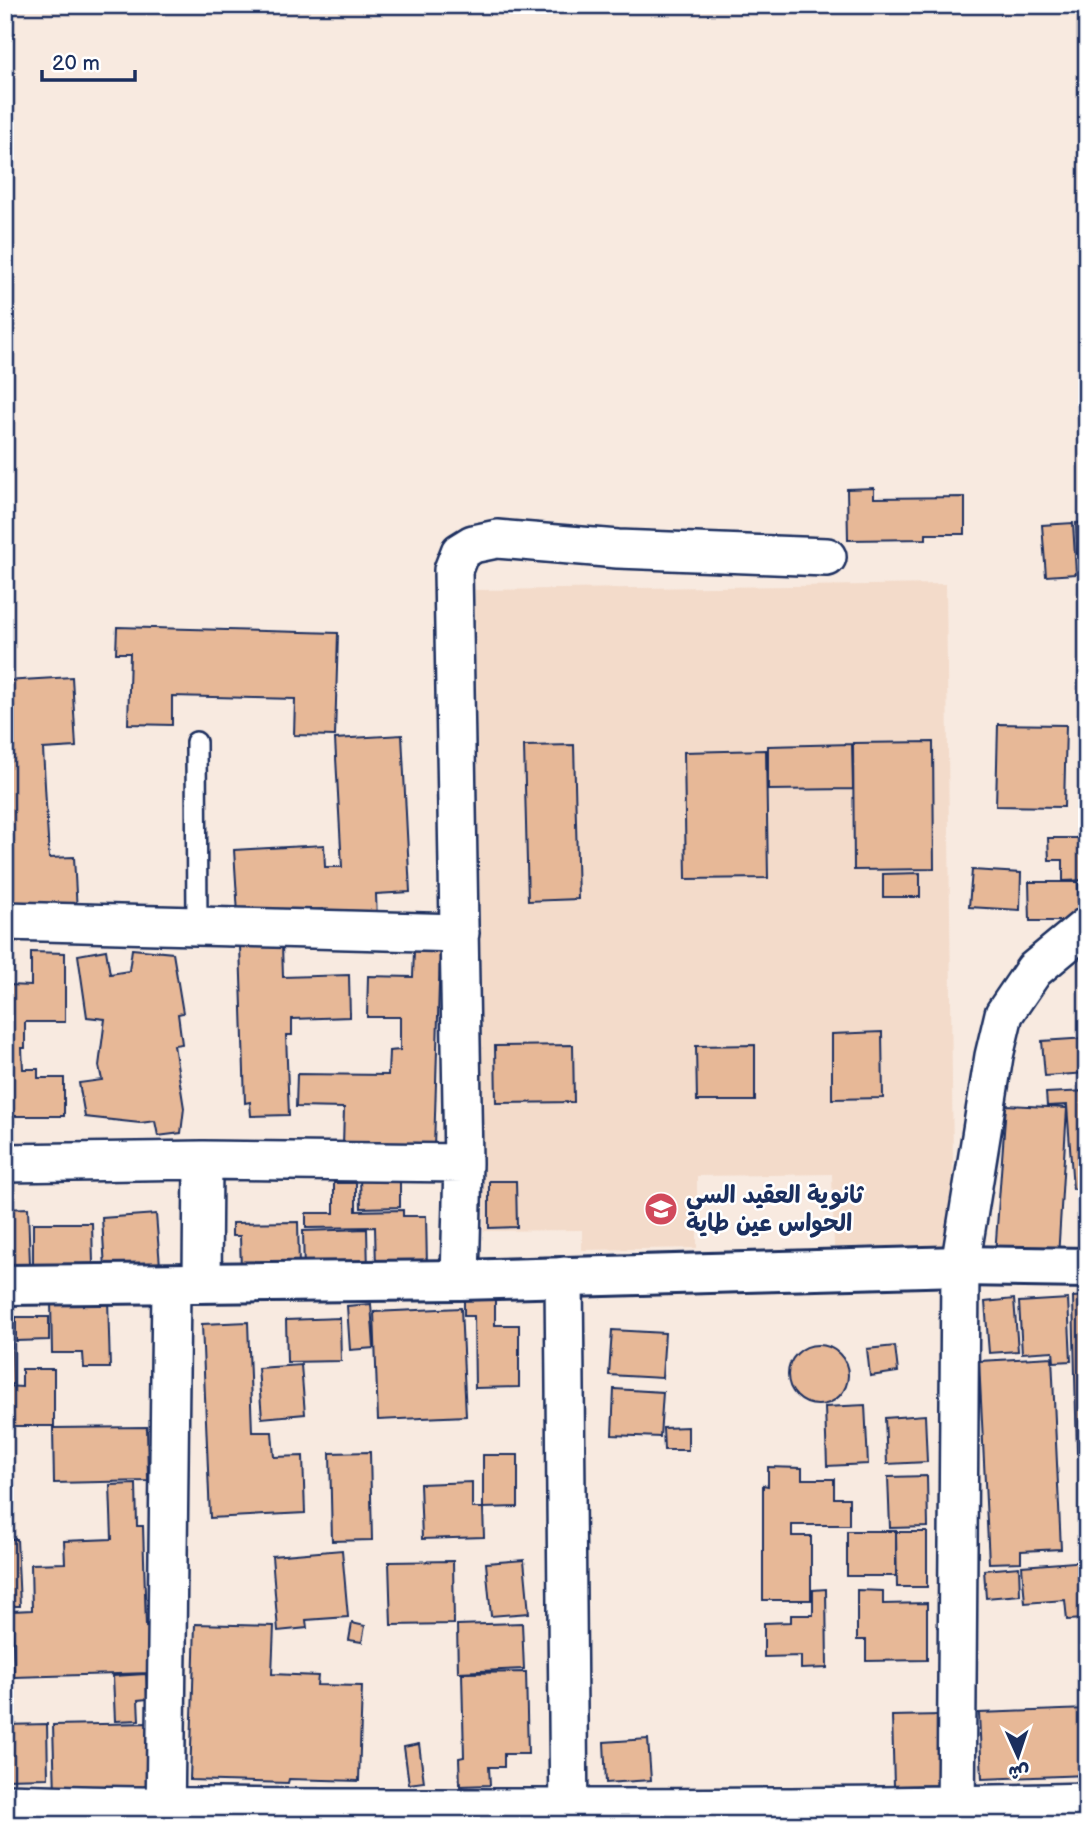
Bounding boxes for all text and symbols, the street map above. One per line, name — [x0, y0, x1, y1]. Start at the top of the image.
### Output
scale bar — [42, 38, 135, 82]
text: 20 m — [52, 51, 100, 76]
place label: ثانوية العقيد السي الحواس عين طاية — [686, 1181, 865, 1238]
school or university icon: ثانوية العقيد السي الحواس عين طاية — [642, 1190, 680, 1228]
north arrow — [984, 1722, 1054, 1792]
text: ش — [1008, 1759, 1030, 1784]

